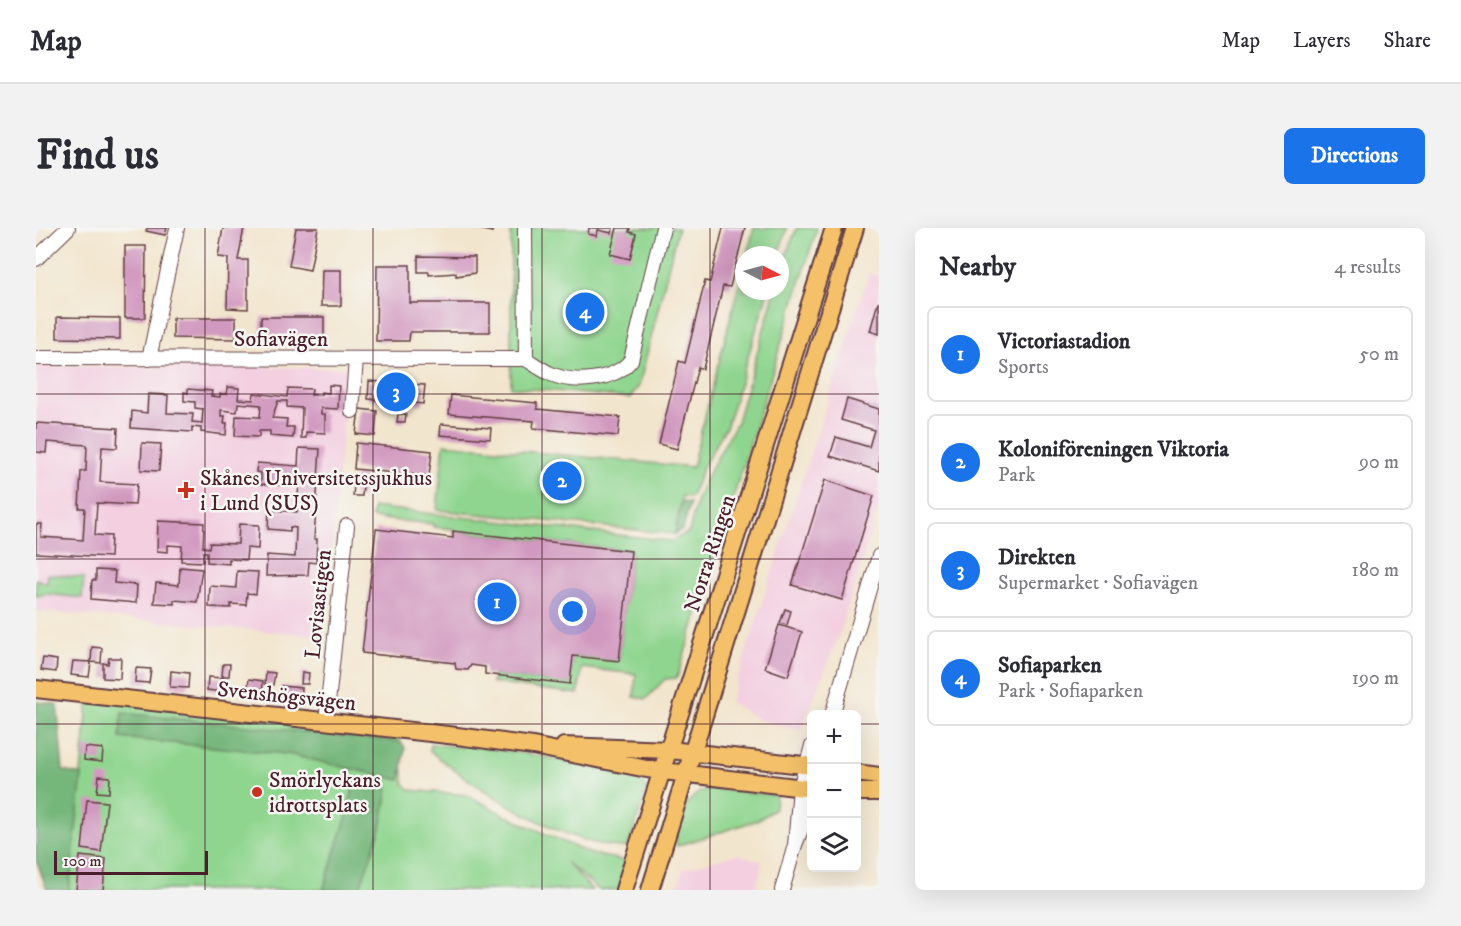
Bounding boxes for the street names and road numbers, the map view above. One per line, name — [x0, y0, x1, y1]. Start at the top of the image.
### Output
street label: Sofiavägen — [234, 326, 329, 353]
street label: Norra Ringen — [679, 491, 742, 616]
street label: Lovisastigen — [299, 548, 338, 660]
street label: Svenshögsvägen — [216, 676, 358, 717]

